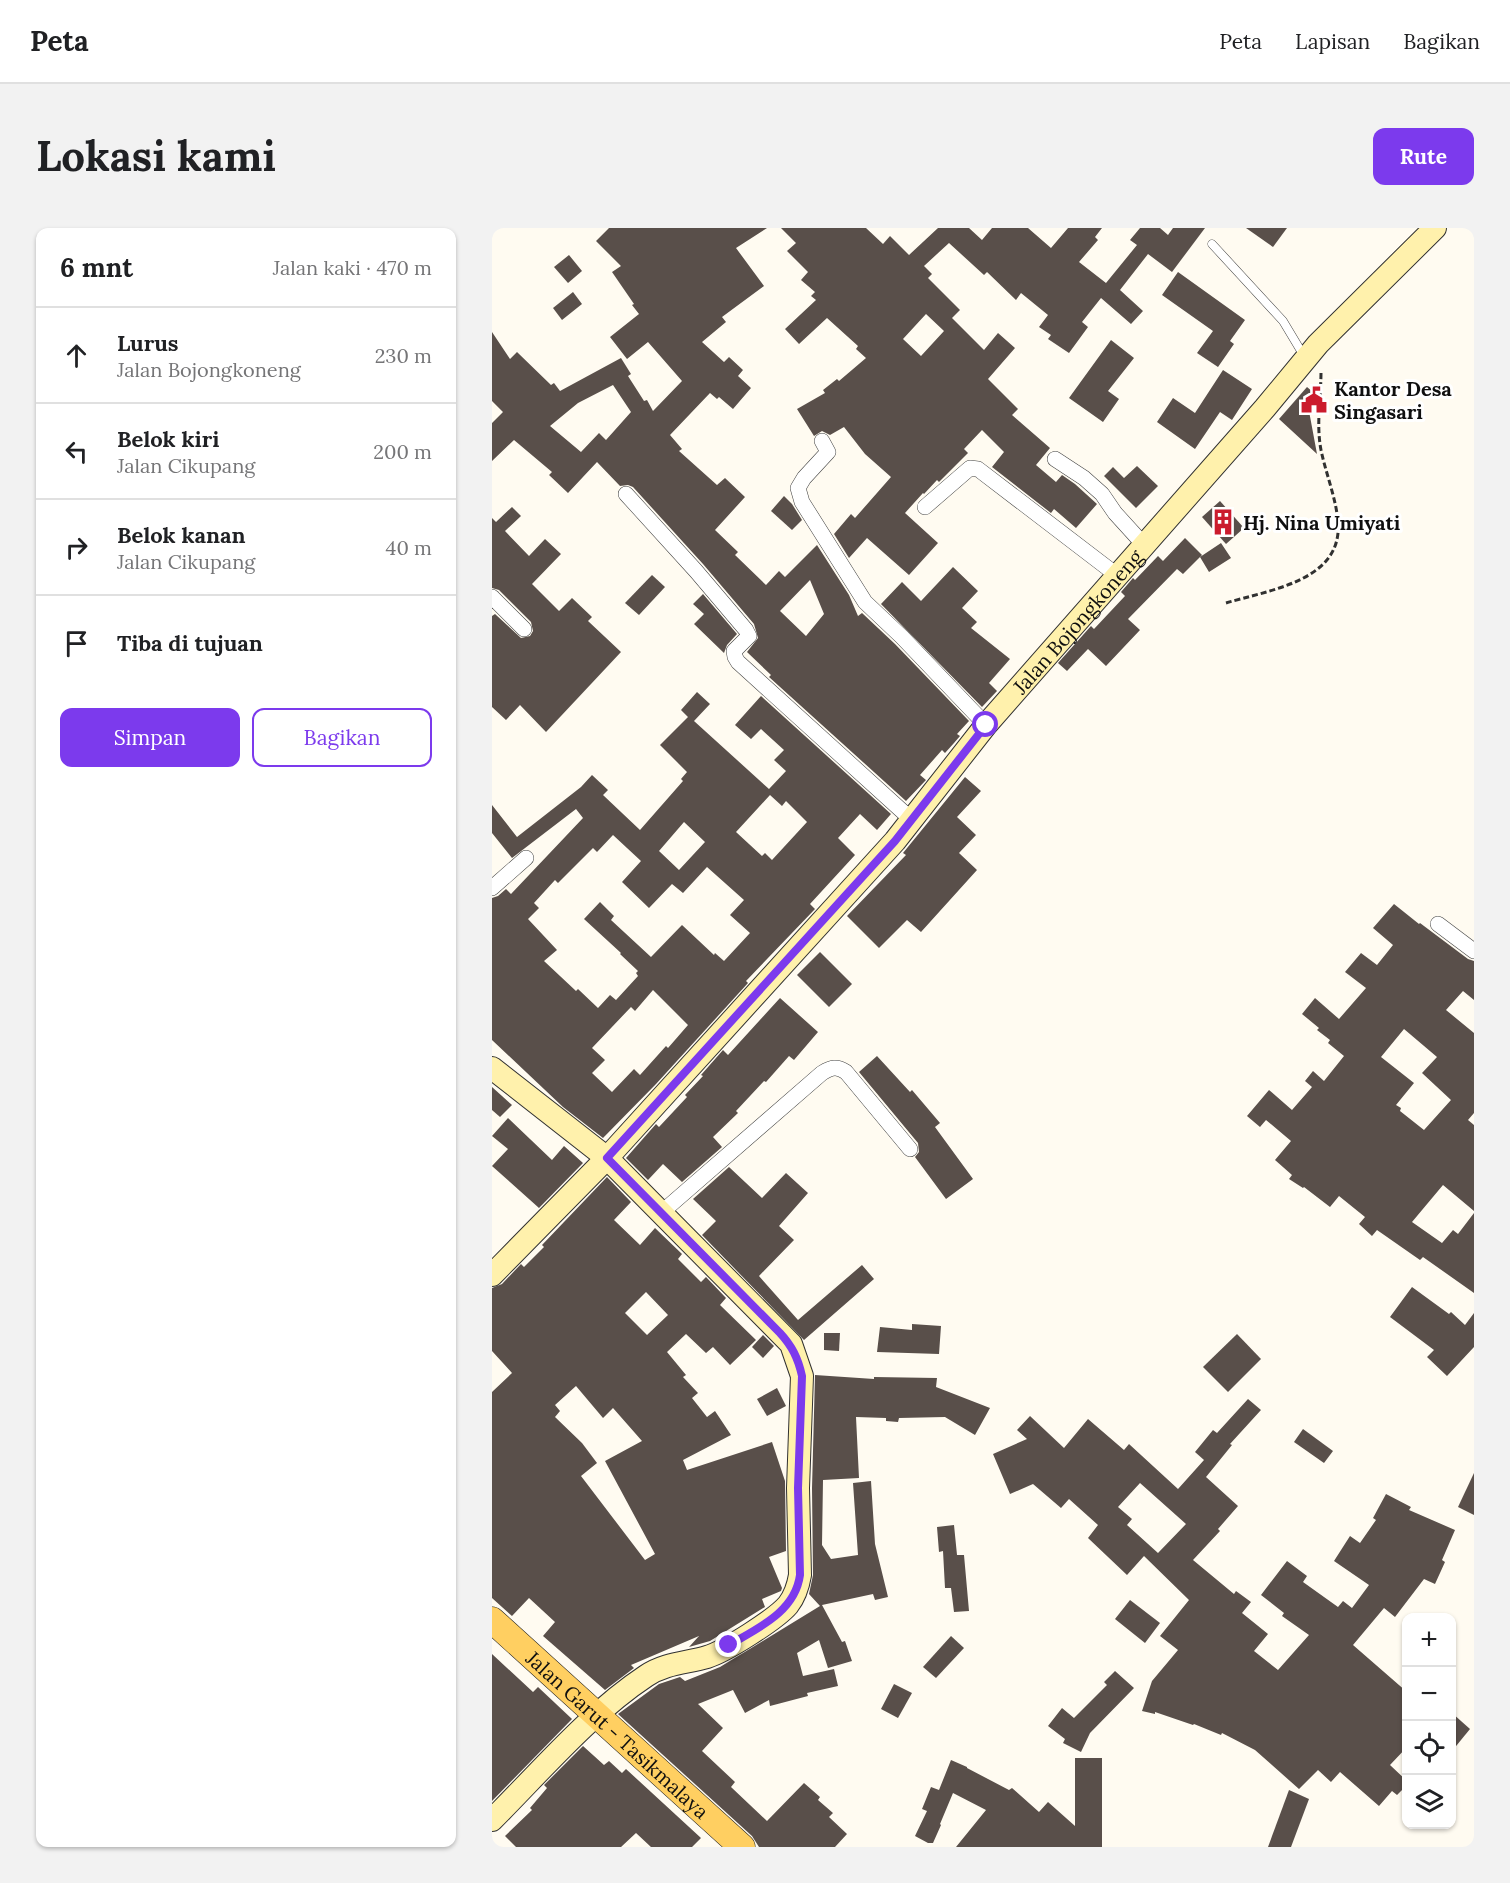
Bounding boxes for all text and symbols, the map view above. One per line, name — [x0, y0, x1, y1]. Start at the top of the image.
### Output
text: Peta — [30, 23, 89, 59]
text: Peta — [1219, 28, 1262, 55]
text: Lapisan — [1295, 28, 1370, 55]
text: Bagikan — [1403, 28, 1480, 55]
button: Rute — [1373, 128, 1474, 185]
text: Lokasi kami — [36, 129, 276, 183]
text: 6 mnt — [60, 251, 133, 284]
text: Jalan kaki · 470 m — [273, 255, 432, 280]
text: Lurus — [117, 329, 179, 357]
icon: ahead — [60, 339, 93, 372]
text: 230 m — [375, 343, 432, 368]
text: Jalan Bojongkoneng — [117, 357, 301, 382]
place label: Kantor Desa Singasari — [1334, 376, 1452, 424]
public building icon: Kantor Desa Singasari — [1299, 385, 1329, 415]
text: Belok kiri — [117, 425, 219, 453]
icon: left — [60, 435, 93, 468]
text: 200 m — [373, 439, 432, 464]
text: Jalan Cikupang — [117, 453, 255, 478]
building icon: Hj. Nina Umiyati — [1208, 507, 1238, 537]
place label: Hj. Nina Umiyati — [1243, 510, 1401, 535]
text: Belok kanan — [117, 521, 246, 549]
icon: right — [60, 531, 93, 564]
text: 40 m — [386, 535, 432, 560]
street label: Jalan Bojongkoneng — [1007, 543, 1148, 699]
text: Jalan Cikupang — [117, 549, 255, 574]
icon: arrive — [60, 627, 93, 660]
text: Tiba di tujuan — [117, 629, 263, 657]
button: Simpan — [60, 708, 240, 767]
button: Bagikan — [252, 708, 432, 767]
route start — [972, 711, 998, 737]
map controls — [1402, 1613, 1456, 1829]
button: + — [1402, 1613, 1456, 1667]
route end — [715, 1631, 741, 1657]
street label: Jalan Garut - Tasikmalaya — [521, 1644, 714, 1824]
button: − — [1402, 1667, 1456, 1721]
button: locate — [1402, 1721, 1456, 1775]
button: layers — [1402, 1775, 1456, 1829]

